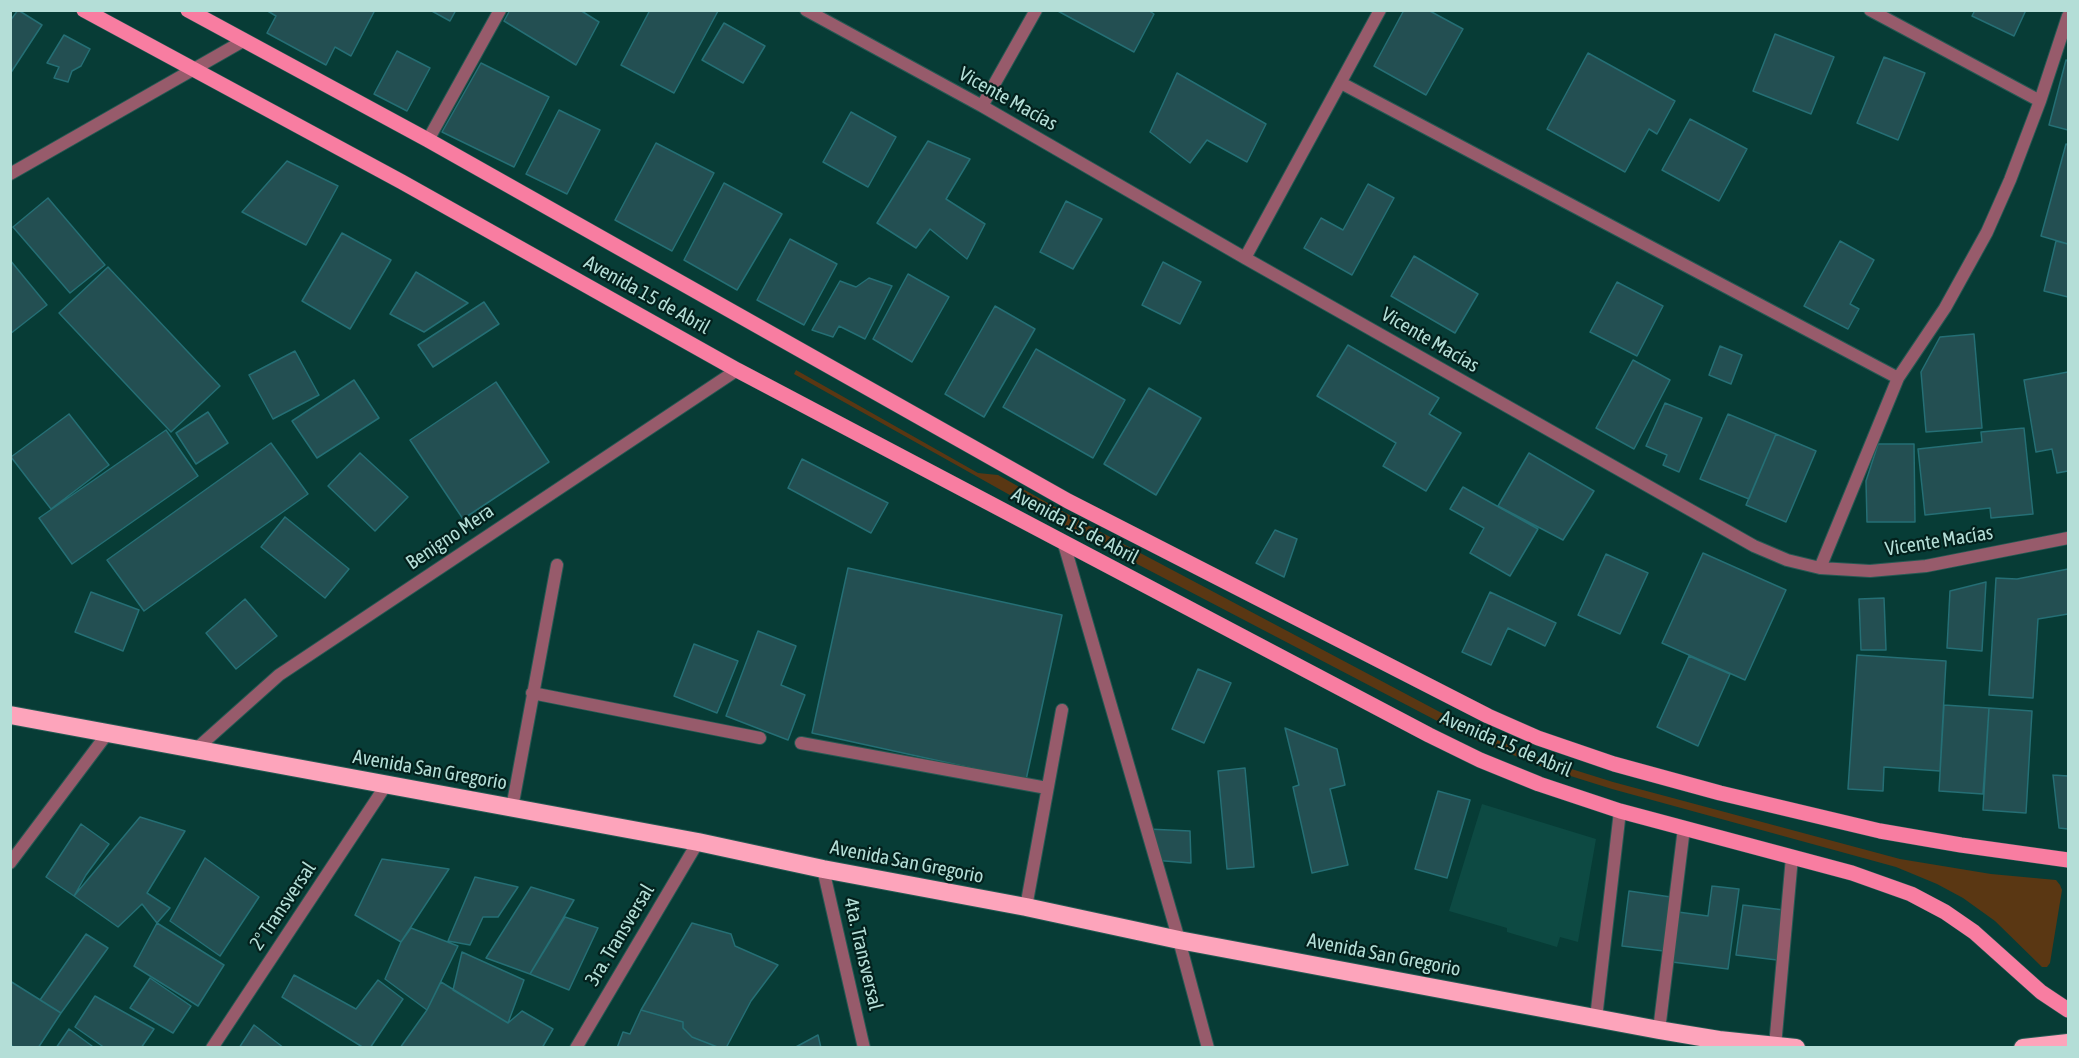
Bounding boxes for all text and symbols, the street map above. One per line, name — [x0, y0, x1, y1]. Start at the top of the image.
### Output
street label: Vicente Macías — [955, 62, 1061, 136]
street label: Avenida 15 de Abril — [580, 250, 714, 340]
street label: Vicente Macías — [1377, 302, 1483, 378]
street label: Avenida 15 de Abril — [1007, 482, 1143, 570]
street label: Benigno Mera — [402, 499, 498, 575]
street label: Vicente Macías — [1883, 521, 1995, 561]
street label: Avenida 15 de Abril — [1437, 705, 1575, 783]
street label: Avenida San Gregorio — [351, 745, 509, 795]
street label: Avenida San Gregorio — [828, 835, 986, 889]
street label: 2º Transversal — [245, 857, 321, 955]
street label: 3ra. Transversal — [580, 880, 660, 990]
street label: 4ta. Transversal — [838, 895, 888, 1013]
street label: Avenida San Gregorio — [1305, 928, 1463, 982]

